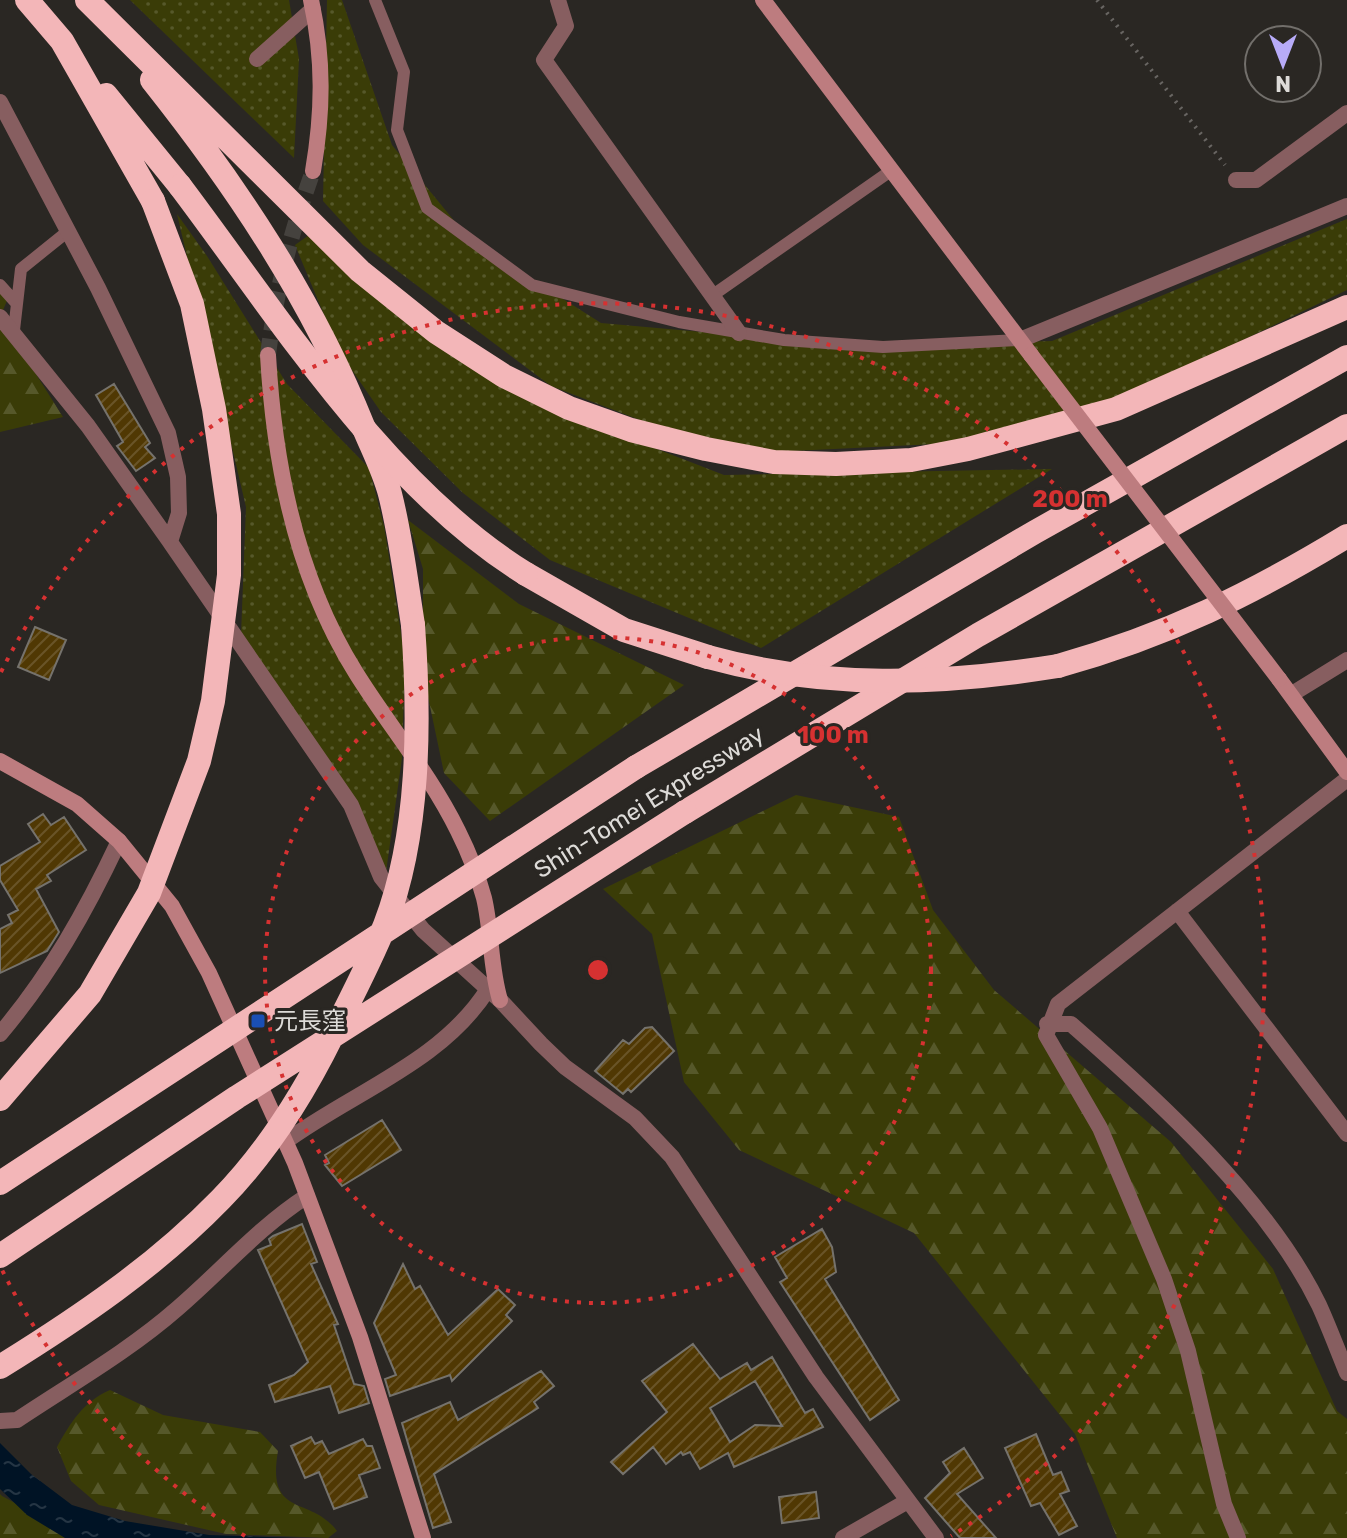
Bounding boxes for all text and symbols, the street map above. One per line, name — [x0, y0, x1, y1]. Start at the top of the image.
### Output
north arrow — [1243, 24, 1323, 104]
text: N — [1275, 70, 1291, 97]
text: 200 m — [1032, 485, 1108, 513]
street label: Shin-Tomei Expressway — [529, 720, 769, 884]
text: 100 m — [797, 721, 869, 749]
centre of rings — [584, 956, 612, 984]
place label: 元長窪 — [274, 1007, 346, 1035]
marker: 元長窪 — [249, 1012, 267, 1030]

